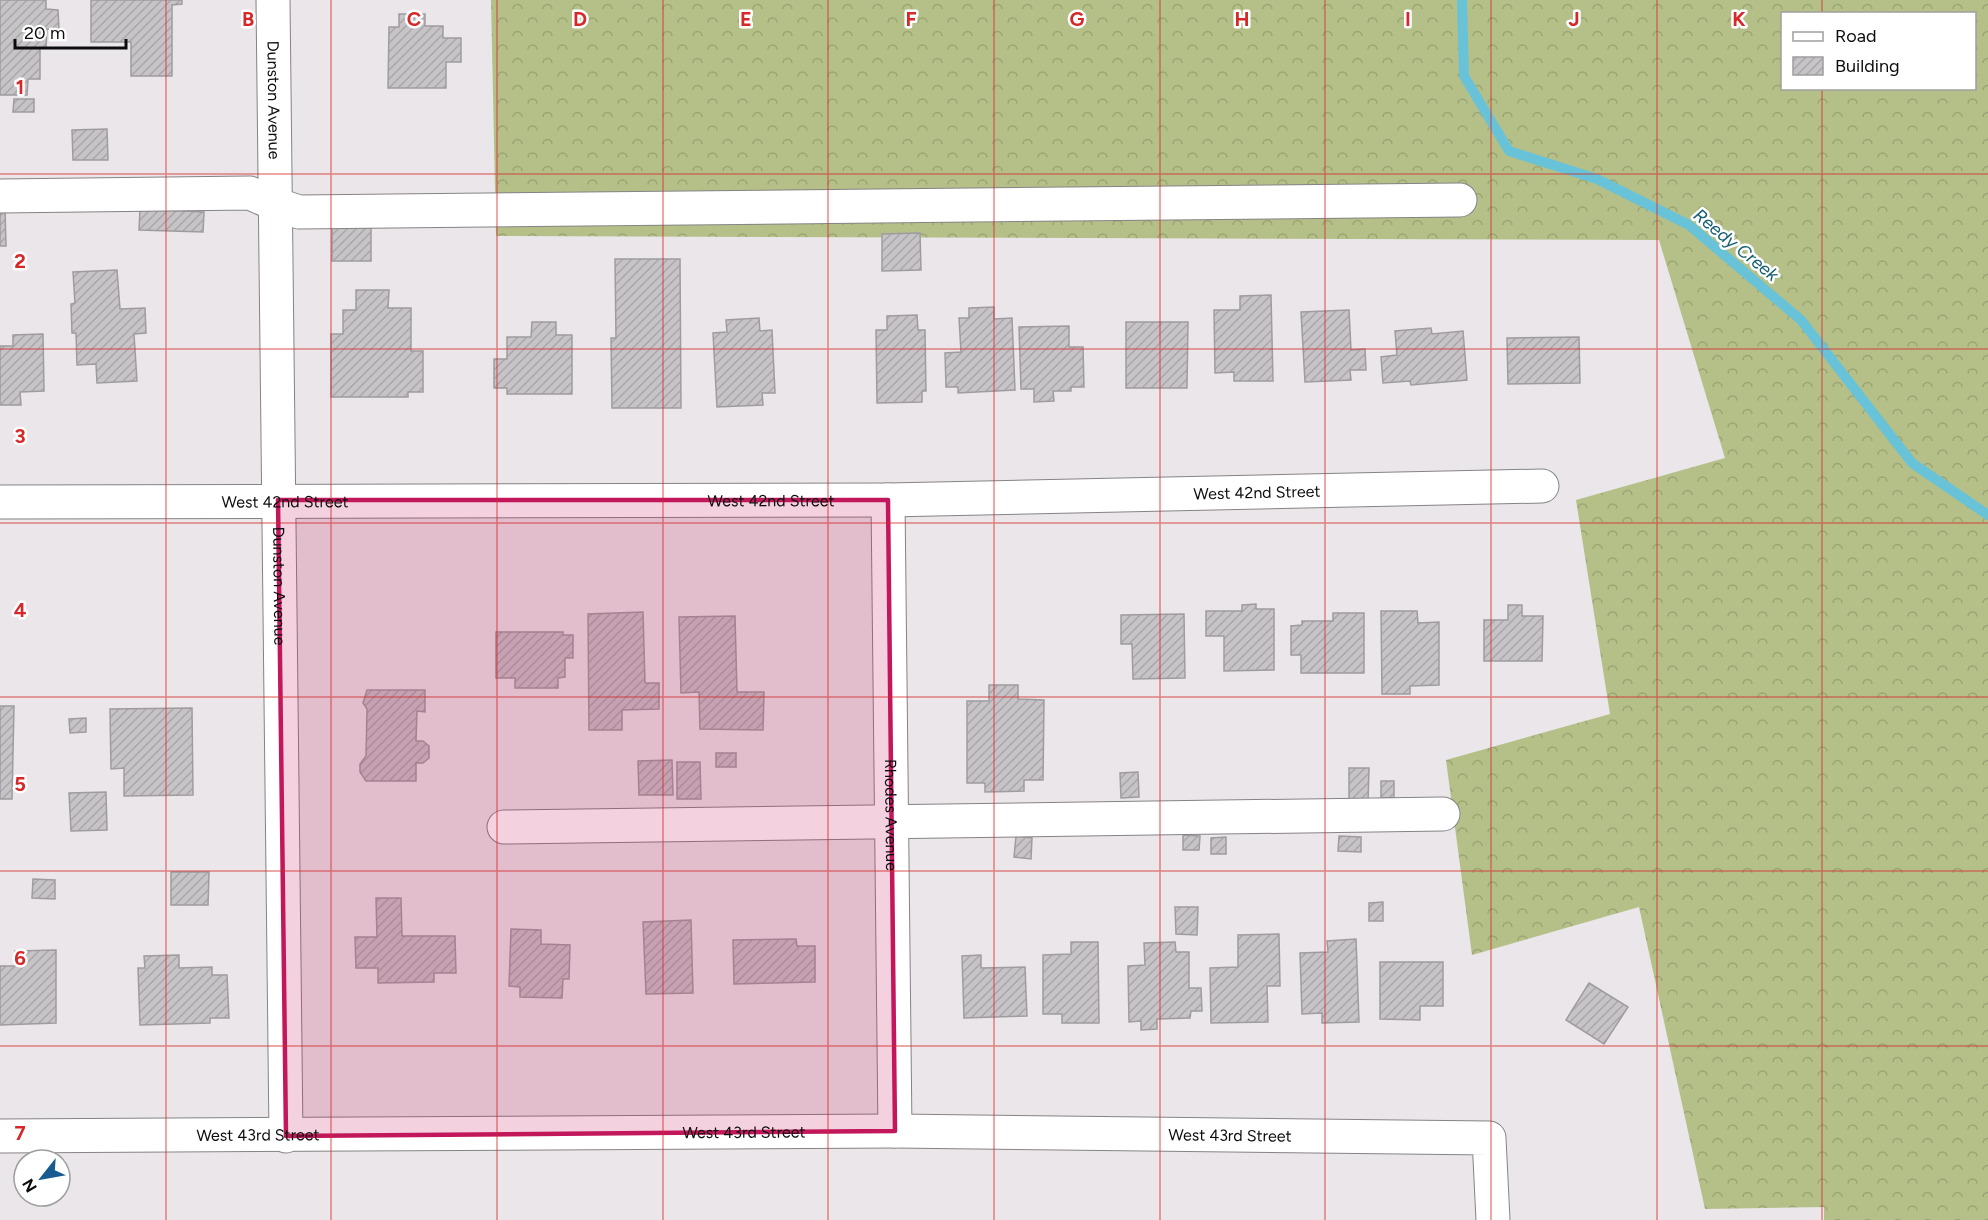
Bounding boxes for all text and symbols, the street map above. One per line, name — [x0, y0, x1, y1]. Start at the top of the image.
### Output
text: B — [242, 7, 254, 31]
text: C — [407, 7, 421, 31]
text: D — [573, 7, 587, 31]
text: E — [740, 7, 752, 31]
text: F — [905, 7, 917, 31]
text: G — [1070, 7, 1085, 31]
text: H — [1235, 7, 1250, 31]
text: I — [1405, 7, 1411, 31]
text: J — [1568, 7, 1580, 31]
text: K — [1732, 7, 1746, 31]
scale bar — [15, 12, 126, 50]
legend — [1781, 12, 1976, 90]
text: 20 m — [24, 22, 65, 44]
text: Road — [1835, 25, 1876, 47]
street label: Dunston Avenue — [264, 41, 284, 160]
text: Building — [1835, 55, 1900, 77]
text: 1 — [16, 75, 24, 99]
water label: Reedy Creek — [1689, 204, 1784, 287]
text: 2 — [14, 249, 26, 273]
text: 3 — [14, 424, 26, 448]
street label: West 42nd Street — [1193, 481, 1321, 503]
street label: West 42nd Street — [707, 491, 835, 510]
street label: West 42nd Street — [221, 492, 349, 511]
street label: Dunston Avenue — [270, 526, 290, 646]
text: 4 — [14, 598, 27, 622]
street label: Rhodes Avenue — [881, 759, 902, 871]
text: 5 — [14, 772, 26, 796]
text: 6 — [14, 946, 26, 970]
text: 7 — [14, 1121, 26, 1145]
street label: West 43rd Street — [682, 1122, 806, 1142]
street label: West 43rd Street — [196, 1125, 320, 1144]
street label: West 43rd Street — [1168, 1125, 1292, 1145]
north arrow — [12, 1148, 72, 1208]
text: N — [18, 1175, 41, 1196]

